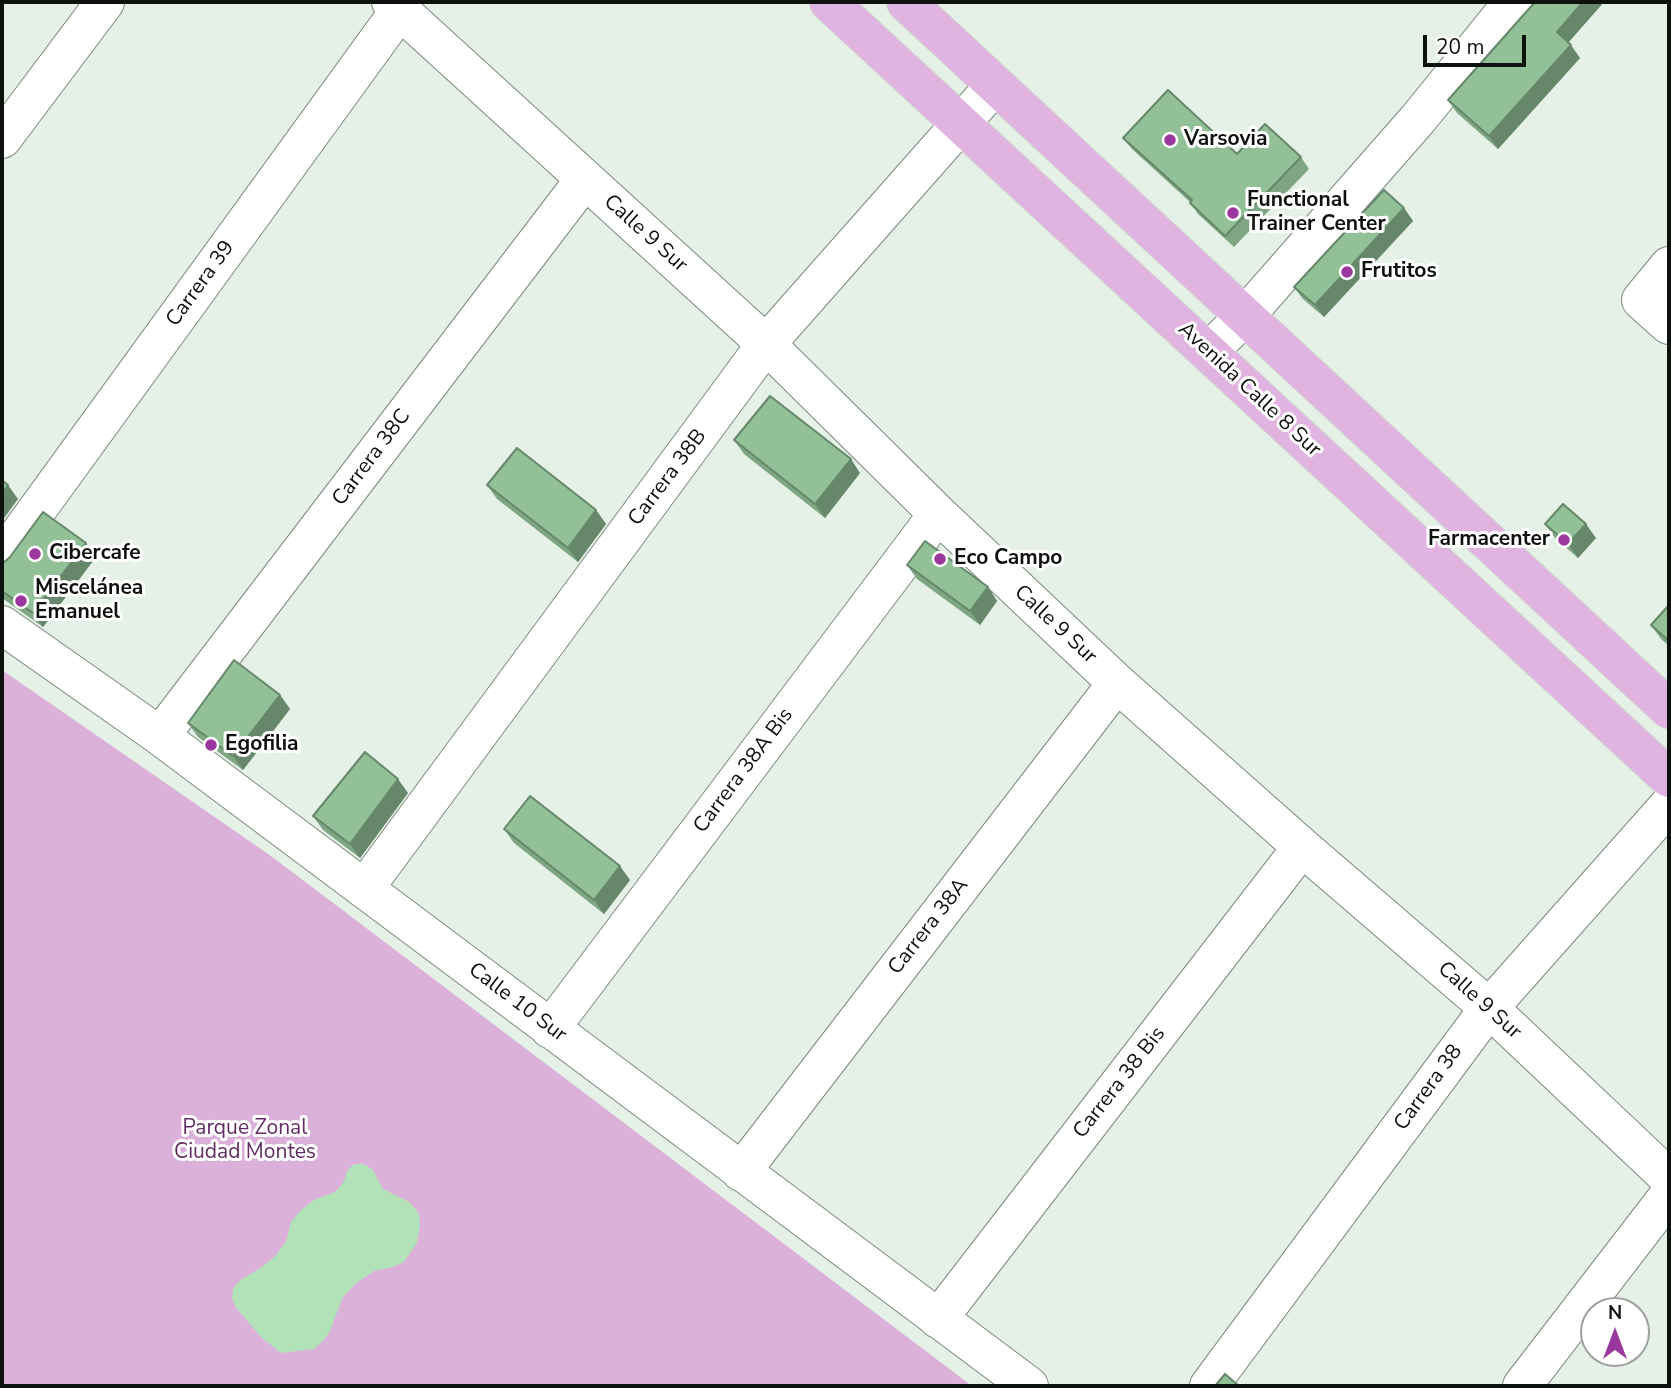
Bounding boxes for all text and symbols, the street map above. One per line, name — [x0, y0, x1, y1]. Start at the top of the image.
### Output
scale bar — [1426, 21, 1529, 65]
text: 20 m — [1436, 33, 1485, 61]
place label: Varsovia — [1184, 127, 1267, 153]
marker: Varsovia — [1162, 132, 1178, 148]
place label: Functional Trainer Center — [1247, 188, 1386, 238]
street label: Calle 9 Sur — [598, 190, 692, 278]
marker: Functional Trainer Center — [1225, 205, 1241, 221]
street label: Carrera 39 — [161, 236, 241, 332]
place label: Frutitos — [1361, 259, 1437, 285]
marker: Frutitos — [1339, 264, 1355, 280]
street label: Avenida Calle 8 Sur — [1172, 317, 1326, 463]
street label: Carrera 38C — [328, 405, 416, 511]
street label: Carrera 38B — [624, 425, 712, 531]
place label: Farmacenter — [1428, 527, 1550, 553]
marker: Farmacenter — [1556, 532, 1572, 548]
place label: Cibercafe — [49, 541, 141, 567]
marker: Cibercafe — [27, 546, 43, 562]
place label: Eco Campo — [954, 546, 1062, 572]
marker: Eco Campo — [932, 551, 948, 567]
place label: Miscelánea Emanuel — [35, 576, 143, 626]
street label: Calle 9 Sur — [1008, 580, 1102, 670]
marker: Miscelánea Emanuel — [13, 593, 29, 609]
street label: Carrera 38A Bis — [689, 704, 799, 838]
place label: Egofilia — [225, 732, 299, 758]
marker: Egofilia — [203, 737, 219, 753]
street label: Carrera 38A — [884, 874, 974, 980]
street label: Calle 9 Sur — [1432, 957, 1526, 1045]
street label: Calle 10 Sur — [463, 958, 571, 1048]
street label: Carrera 38 Bis — [1069, 1022, 1171, 1144]
street label: Carrera 38 — [1389, 1040, 1469, 1136]
park label: Parque Zonal Ciudad Montes — [174, 1116, 316, 1166]
north arrow — [1580, 1297, 1650, 1367]
text: N — [1608, 1300, 1622, 1326]

